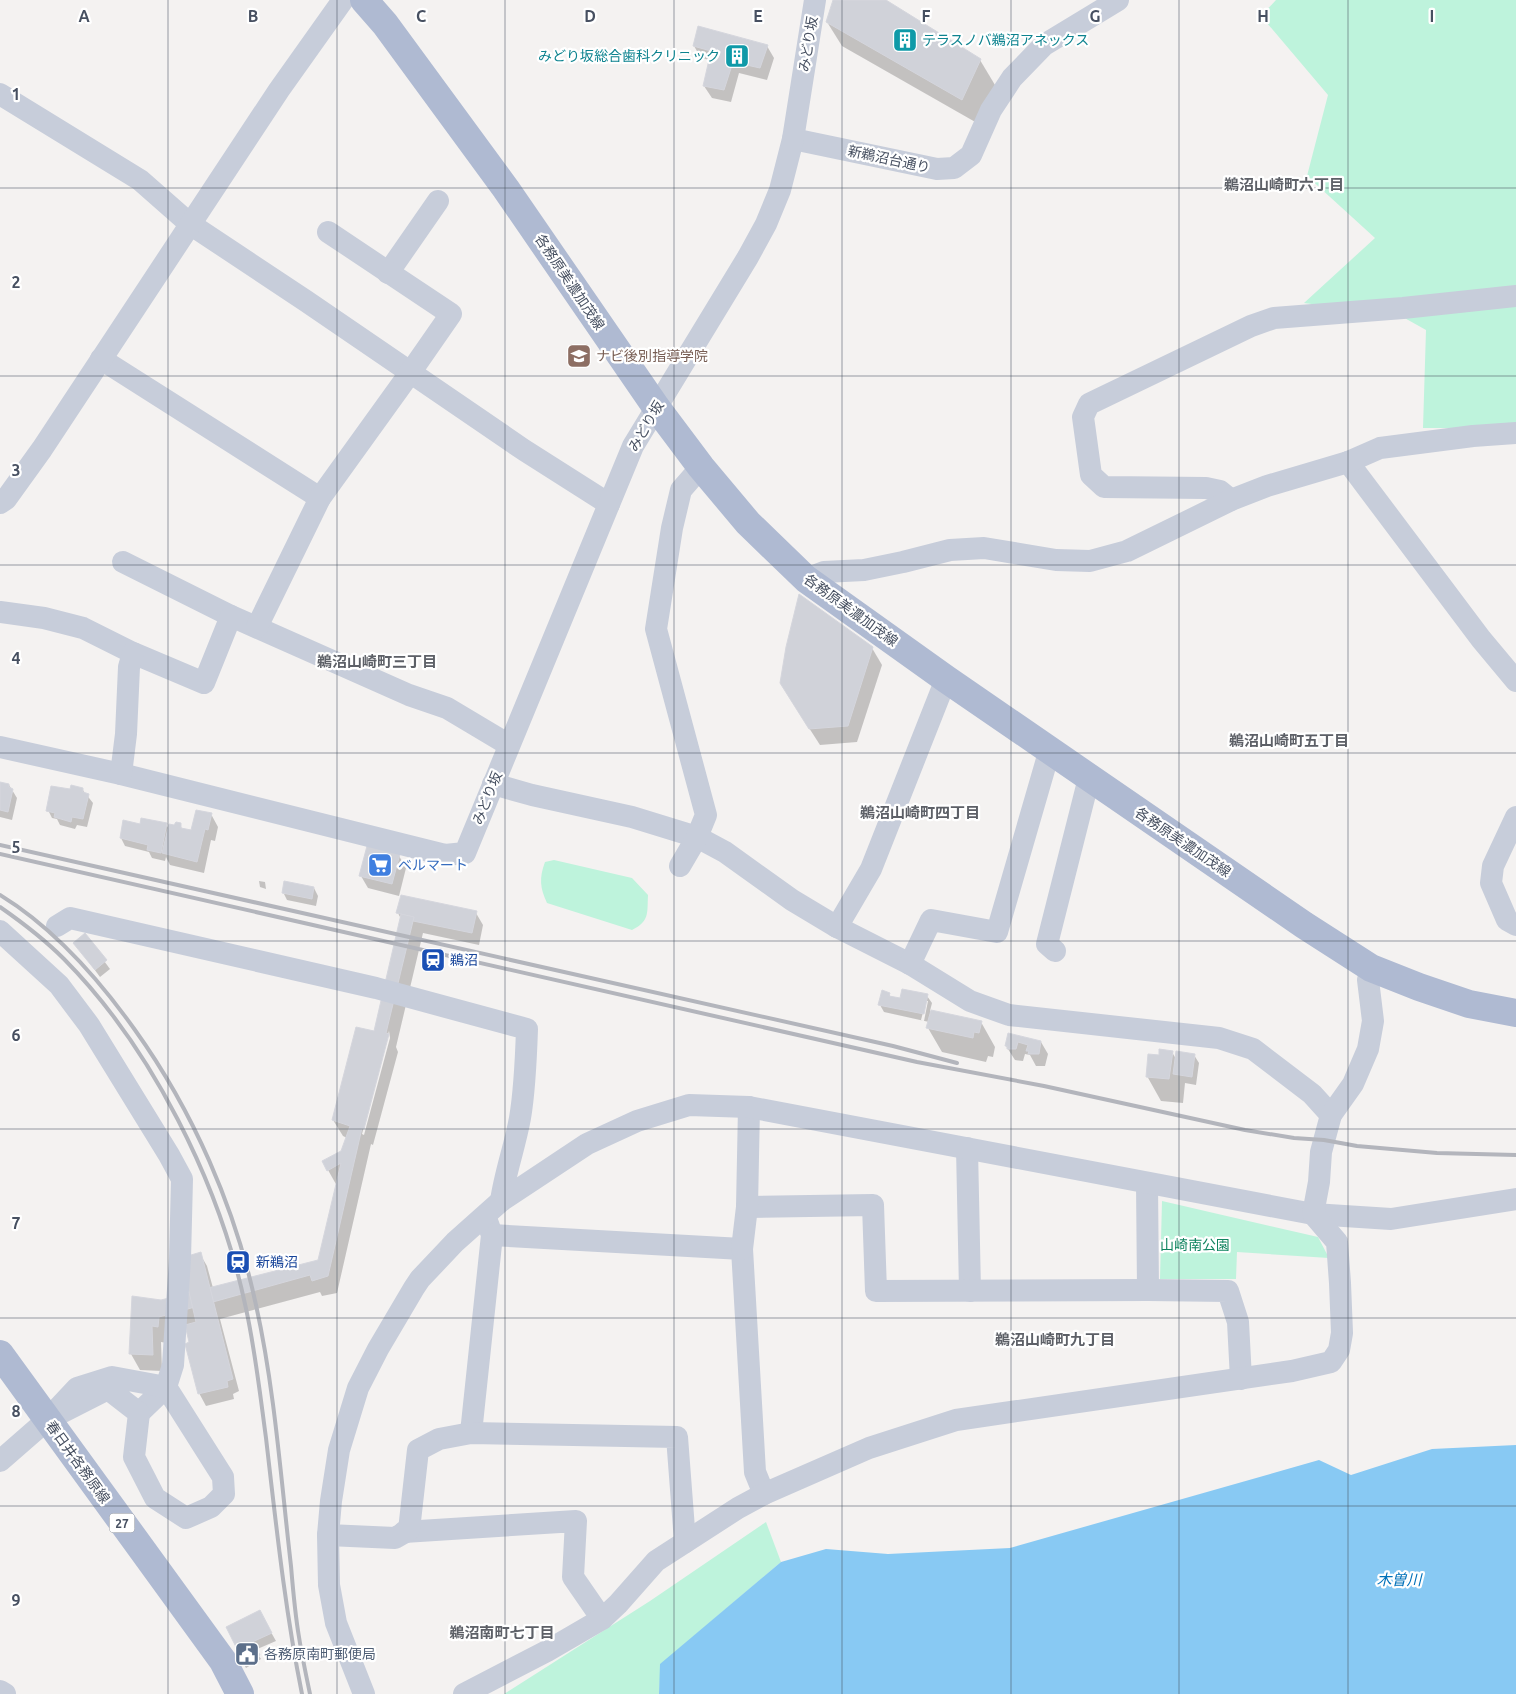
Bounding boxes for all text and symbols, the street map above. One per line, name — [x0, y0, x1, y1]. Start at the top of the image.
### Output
text: A — [78, 7, 90, 25]
text: B — [248, 7, 258, 25]
text: C — [416, 7, 426, 25]
text: D — [584, 7, 596, 25]
text: E — [753, 7, 763, 25]
text: F — [922, 7, 931, 25]
text: G — [1089, 7, 1101, 25]
text: H — [1257, 7, 1269, 25]
text: I — [1430, 7, 1434, 25]
street label: みどり坂 — [796, 15, 820, 73]
building icon: テラスノバ鵜沼アネックス — [892, 27, 918, 53]
place label: テラスノバ鵜沼アネックス — [922, 32, 1089, 48]
building icon: みどり坂総合歯科クリニック — [724, 43, 750, 69]
place label: みどり坂総合歯科クリニック — [538, 48, 720, 64]
text: 1 — [11, 85, 21, 103]
street label: 新鵜沼台通り — [846, 142, 932, 176]
district label: 鵜沼山崎町六丁目 — [1224, 176, 1344, 193]
street label: 各務原美濃加茂線 — [532, 231, 608, 333]
text: 2 — [11, 273, 21, 291]
school or university icon: ナビ後別指導学院 — [566, 343, 592, 369]
place label: ナビ後別指導学院 — [596, 348, 708, 364]
street label: みどり坂 — [625, 398, 667, 454]
text: 3 — [11, 461, 21, 479]
street label: 各務原美濃加茂線 — [801, 571, 901, 649]
text: 4 — [11, 649, 21, 667]
district label: 鵜沼山崎町三丁目 — [317, 653, 437, 670]
district label: 鵜沼山崎町五丁目 — [1229, 732, 1349, 749]
street label: みどり坂 — [469, 769, 505, 827]
district label: 鵜沼山崎町四丁目 — [860, 804, 980, 821]
street label: 各務原美濃加茂線 — [1132, 804, 1234, 880]
text: 5 — [11, 838, 21, 856]
supermarket icon: ベルマート — [367, 852, 393, 878]
place label: ベルマート — [398, 857, 468, 873]
station icon: 鵜沼 — [420, 947, 446, 973]
place label: 鵜沼 — [450, 952, 478, 968]
text: 6 — [11, 1026, 21, 1044]
text: 7 — [11, 1214, 21, 1232]
park label: 山崎南公園 — [1160, 1237, 1230, 1253]
station icon: 新鵜沼 — [225, 1249, 251, 1275]
place label: 新鵜沼 — [256, 1254, 298, 1270]
district label: 鵜沼山崎町九丁目 — [995, 1331, 1115, 1348]
text: 8 — [11, 1402, 21, 1420]
street label: 春日井各務原線 — [43, 1418, 113, 1506]
road number: 27 — [110, 1514, 134, 1532]
water label: 木曽川 — [1376, 1571, 1423, 1588]
text: 9 — [11, 1591, 21, 1609]
district label: 鵜沼南町七丁目 — [449, 1624, 555, 1641]
public building icon: 各務原南町郵便局 — [234, 1641, 260, 1667]
place label: 各務原南町郵便局 — [264, 1646, 376, 1662]

